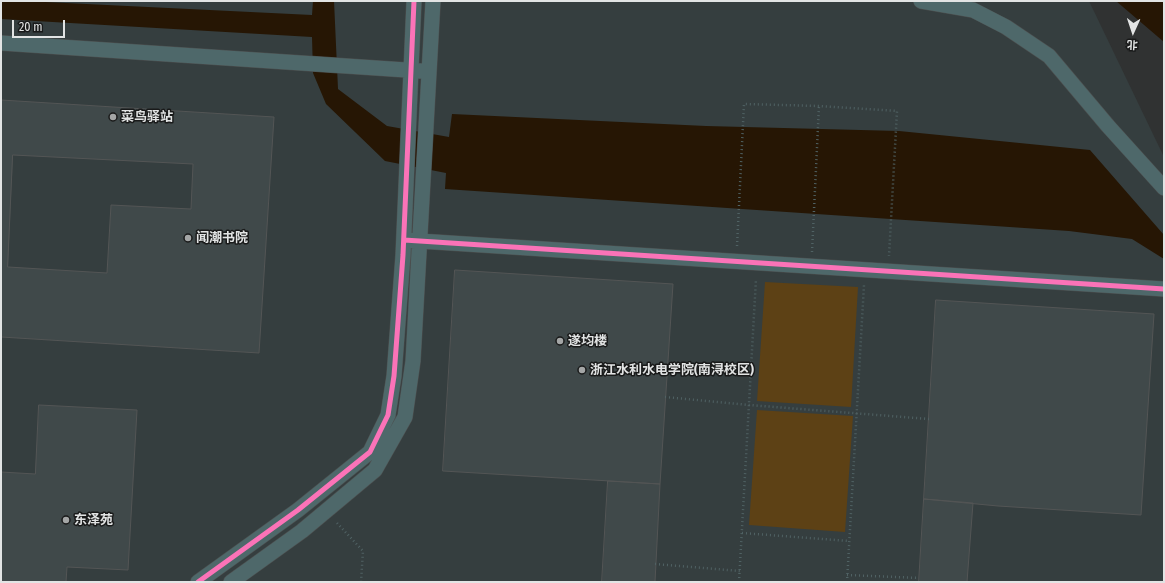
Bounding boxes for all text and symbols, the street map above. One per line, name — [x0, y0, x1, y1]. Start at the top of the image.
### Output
scale bar — [14, 12, 67, 38]
north arrow — [1113, 12, 1153, 52]
text: 20 m — [19, 20, 43, 34]
text: 北 — [1127, 38, 1138, 51]
place label: 菜鸟驿站 — [121, 109, 173, 125]
marker: 菜鸟驿站 — [108, 112, 118, 122]
place label: 闻潮书院 — [196, 230, 248, 246]
marker: 闻潮书院 — [183, 233, 193, 243]
place label: 遂均楼 — [568, 333, 607, 349]
marker: 遂均楼 — [555, 336, 565, 346]
place label: 浙江水利水电学院(南浔校区) — [590, 362, 754, 378]
marker: 浙江水利水电学院(南浔校区) — [577, 365, 587, 375]
place label: 东泽苑 — [74, 512, 113, 528]
marker: 东泽苑 — [61, 515, 71, 525]

